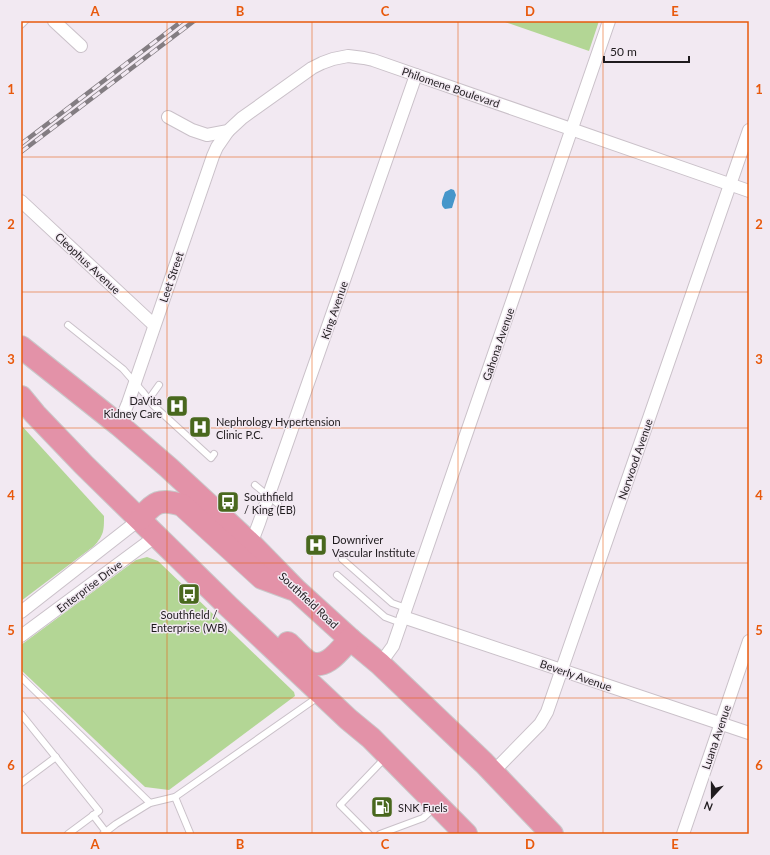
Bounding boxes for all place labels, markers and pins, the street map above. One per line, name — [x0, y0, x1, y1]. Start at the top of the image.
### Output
hospital icon: DaVita Kidney Care — [164, 393, 190, 419]
place label: DaVita Kidney Care — [103, 394, 162, 420]
hospital icon: Nephrology Hypertension Clinic P.C. — [187, 414, 213, 440]
place label: Nephrology Hypertension Clinic P.C. — [216, 415, 341, 441]
bus stop icon: Southfield / King (EB) — [215, 489, 241, 515]
place label: Southfield / King (EB) — [244, 490, 296, 516]
hospital icon: Downriver Vascular Institute — [303, 532, 329, 558]
place label: Downriver Vascular Institute — [332, 533, 416, 559]
bus stop icon: Southfield / Enterprise (WB) — [176, 581, 202, 607]
place label: Southfield / Enterprise (WB) — [151, 608, 227, 634]
fuel station icon: SNK Fuels — [369, 794, 395, 820]
place label: SNK Fuels — [398, 801, 448, 814]

